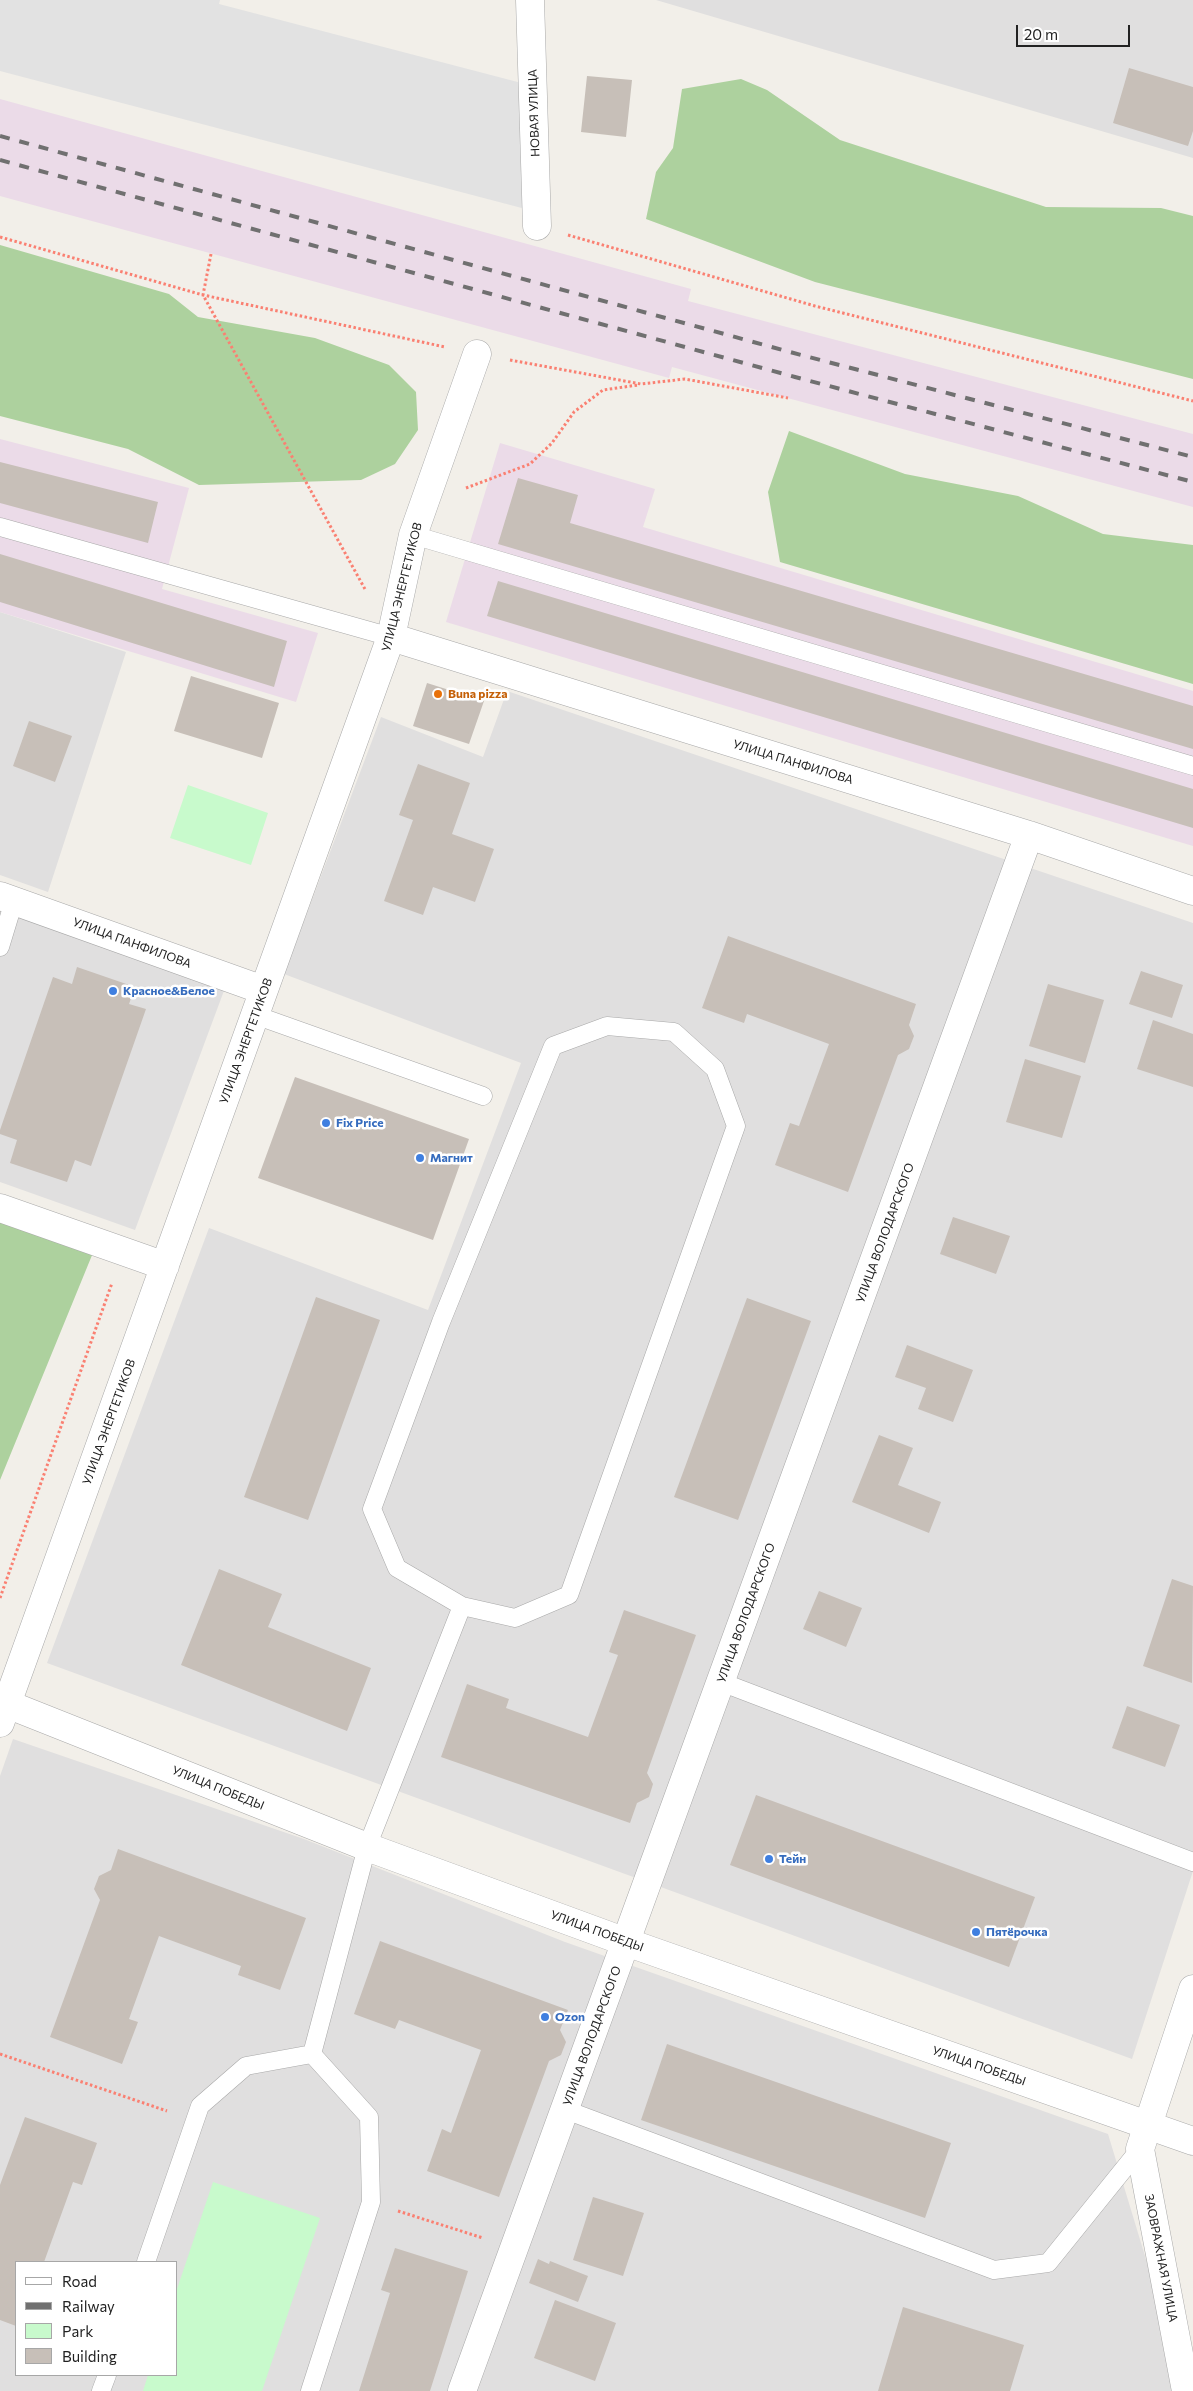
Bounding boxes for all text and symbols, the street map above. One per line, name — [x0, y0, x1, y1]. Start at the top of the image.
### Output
scale bar — [1018, 15, 1132, 47]
text: 20 m — [1024, 25, 1058, 43]
street label: НОВАЯ УЛИЦА — [525, 69, 543, 157]
street label: УЛИЦА ЭНЕРГЕТИКОВ — [379, 521, 425, 653]
place label: Buna pizza — [448, 687, 507, 701]
marker: Buna pizza — [432, 688, 444, 700]
street label: УЛИЦА ПАНФИЛОВА — [731, 737, 855, 787]
street label: УЛИЦА ПАНФИЛОВА — [71, 915, 193, 971]
street label: УЛИЦА ЭНЕРГЕТИКОВ — [217, 976, 275, 1106]
place label: Красное&Белое — [123, 984, 215, 998]
marker: Красное&Белое — [107, 985, 119, 997]
place label: Fix Price — [336, 1116, 384, 1130]
marker: Fix Price — [320, 1117, 332, 1129]
place label: Магнит — [430, 1151, 473, 1165]
marker: Магнит — [414, 1152, 426, 1164]
street label: УЛИЦА ВОЛОДАРСКОГО — [853, 1161, 917, 1305]
street label: УЛИЦА ЭНЕРГЕТИКОВ — [80, 1357, 138, 1487]
street label: УЛИЦА ВОЛОДАРСКОГО — [714, 1541, 778, 1685]
street label: УЛИЦА ПОБЕДЫ — [170, 1763, 266, 1813]
place label: Тейн — [779, 1852, 806, 1866]
marker: Тейн — [763, 1853, 775, 1865]
street label: УЛИЦА ПОБЕДЫ — [548, 1907, 646, 1955]
place label: Пятёрочка — [986, 1925, 1048, 1939]
marker: Пятёрочка — [970, 1926, 982, 1938]
street label: УЛИЦА ВОЛОДАРСКОГО — [560, 1964, 624, 2108]
place label: Ozon — [555, 2010, 585, 2024]
marker: Ozon — [539, 2011, 551, 2023]
street label: УЛИЦА ПОБЕДЫ — [930, 2043, 1028, 2089]
street label: ЗАОВРАЖНАЯ УЛИЦА — [1142, 2193, 1180, 2323]
legend — [15, 2261, 178, 2376]
text: Road — [62, 2272, 97, 2290]
text: Railway — [62, 2297, 115, 2315]
text: Park — [62, 2322, 93, 2340]
text: Building — [62, 2347, 117, 2365]

